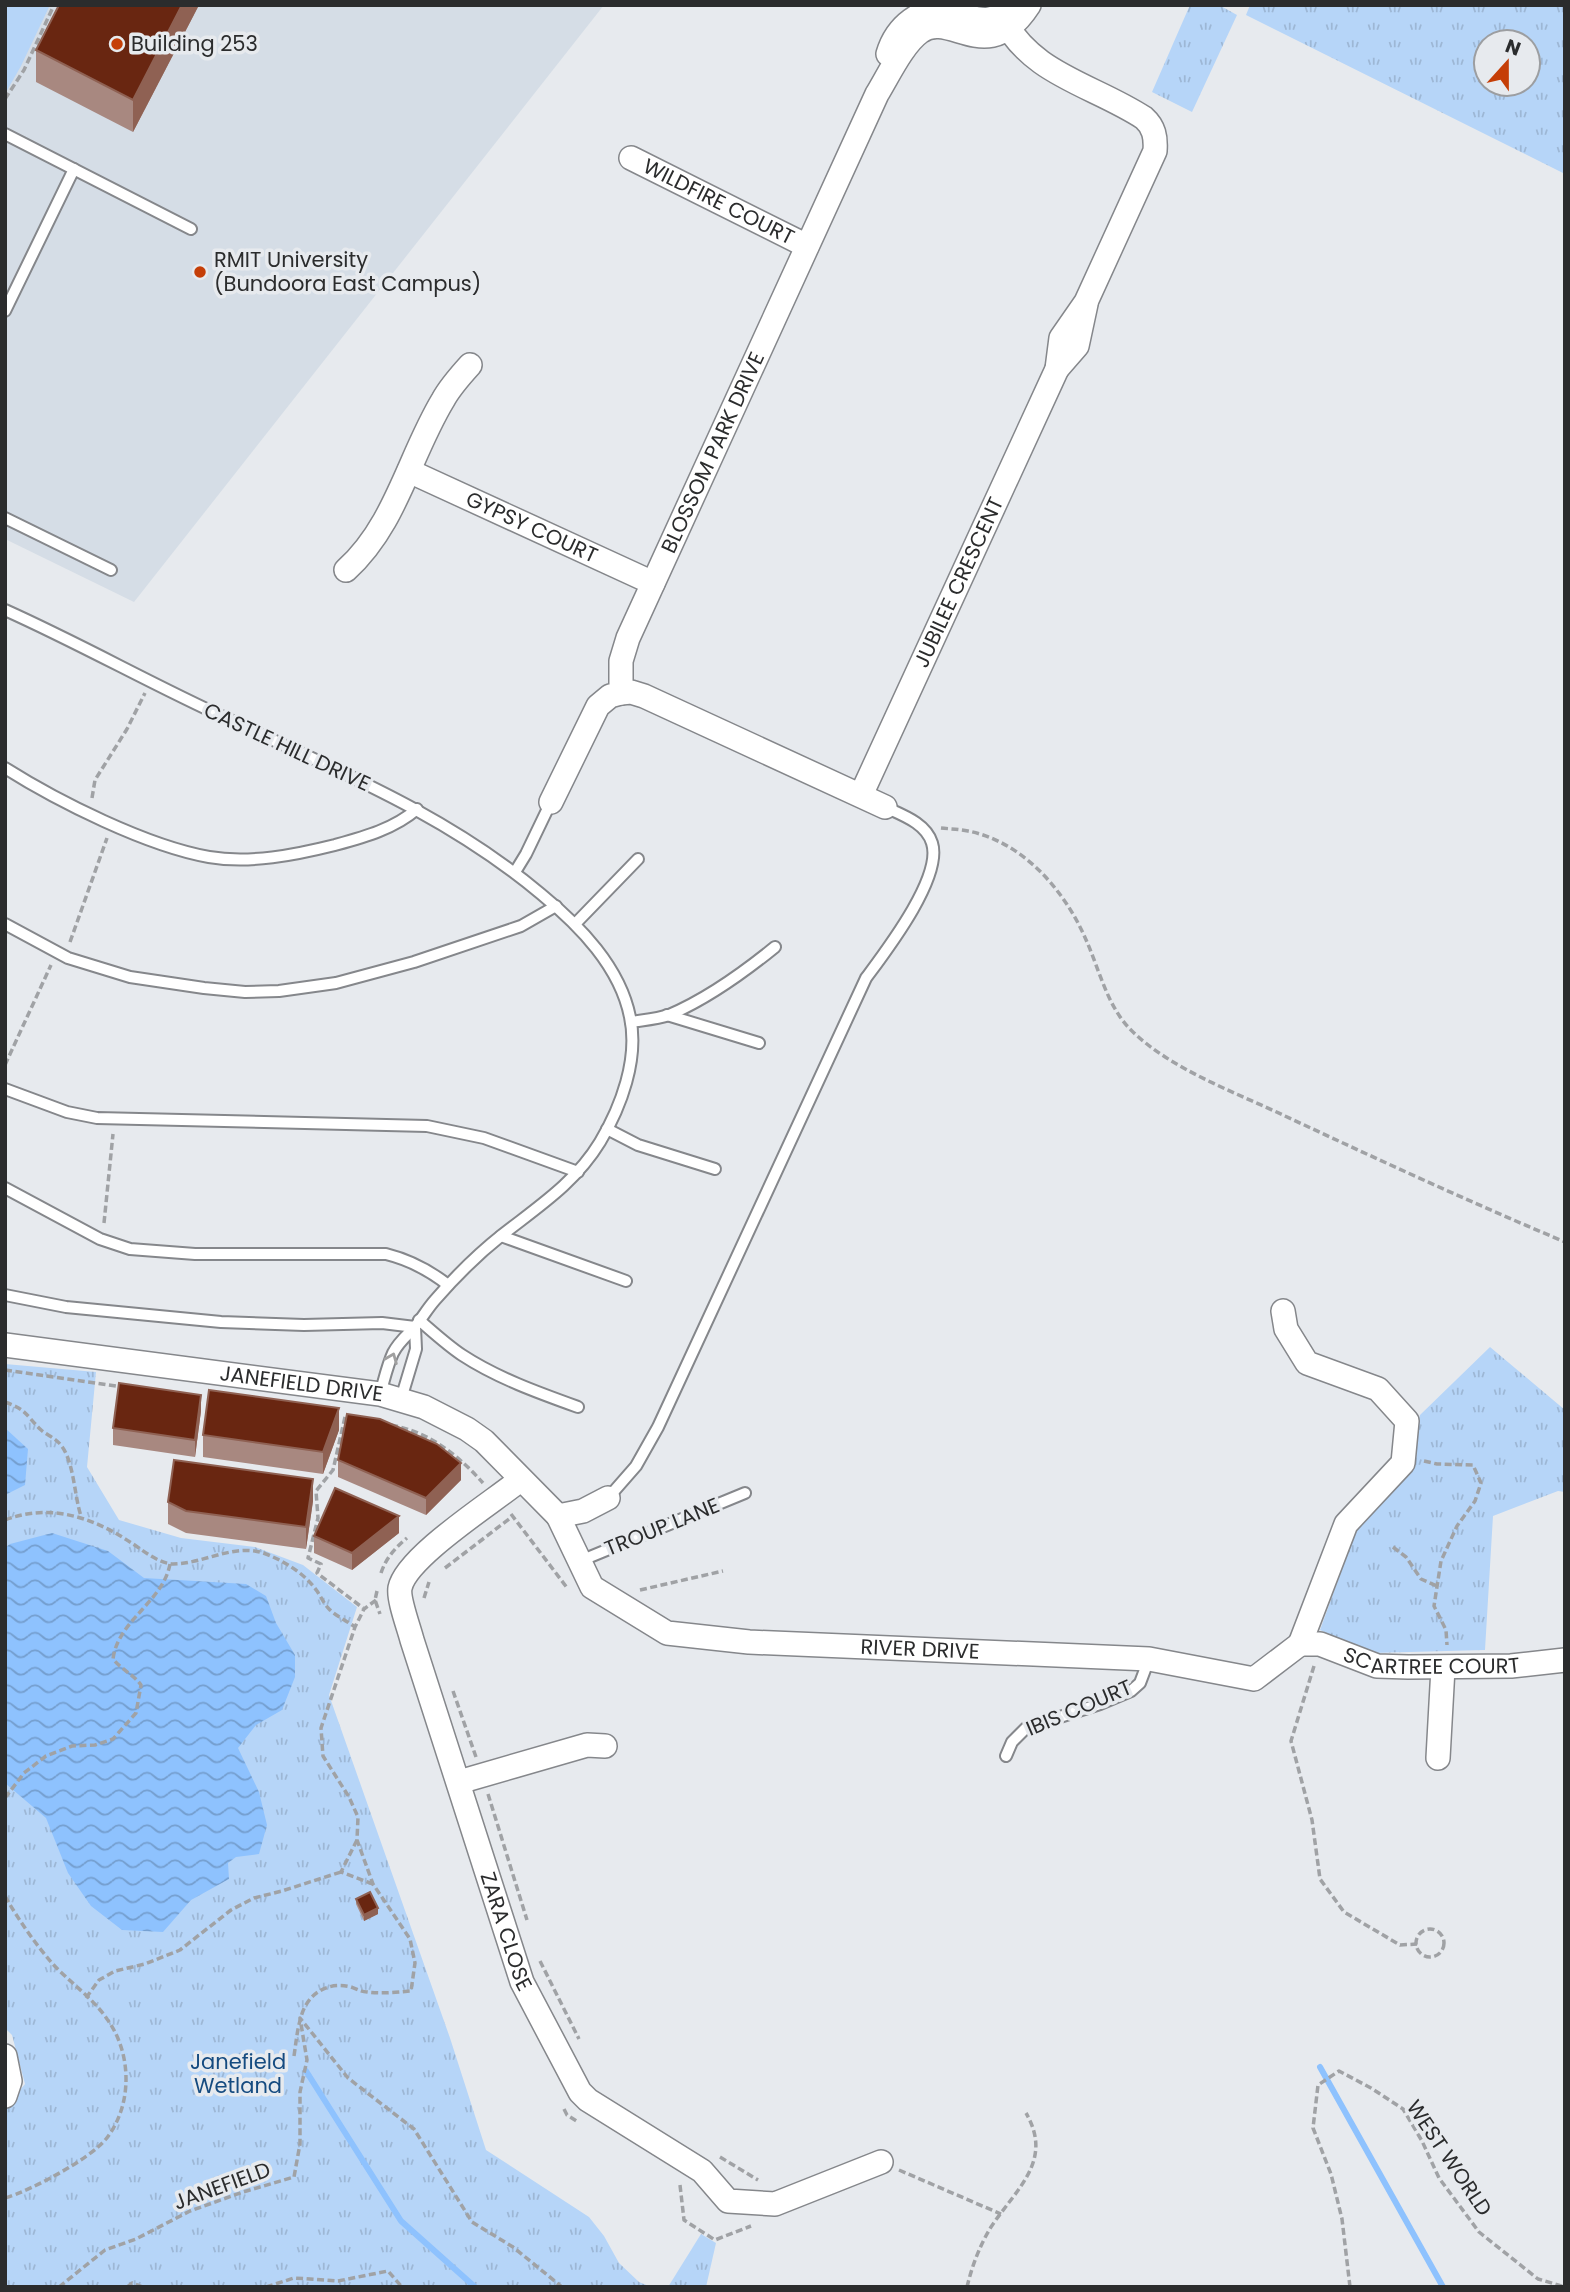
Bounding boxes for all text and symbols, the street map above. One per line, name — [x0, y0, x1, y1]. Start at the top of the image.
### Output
north arrow — [1472, 28, 1542, 98]
place label: Building 253 — [131, 29, 258, 58]
text: N — [1501, 32, 1524, 63]
marker: Building 253 — [109, 36, 125, 52]
street label: WILDFIRE COURT — [638, 151, 799, 251]
place label: RMIT University (Bundoora East Campus) — [214, 245, 481, 298]
marker: RMIT University (Bundoora East Campus) — [192, 264, 208, 280]
street label: BLOSSOM PARK DRIVE — [654, 347, 771, 558]
street label: GYPSY COURT — [461, 484, 603, 570]
street label: JUBILEE CRESCENT — [907, 492, 1010, 672]
street label: CASTLE HILL DRIVE — [199, 695, 375, 798]
one-way arrow — [384, 1353, 398, 1365]
street label: JANEFIELD DRIVE — [218, 1358, 385, 1408]
street label: TROUP LANE — [600, 1490, 723, 1563]
street label: RIVER DRIVE — [860, 1632, 980, 1666]
street label: SCARTREE COURT — [1339, 1639, 1521, 1681]
street label: IBIS COURT — [1022, 1672, 1136, 1743]
street label: ZARA CLOSE — [474, 1868, 539, 1996]
park label: Janefield Wetland — [190, 2047, 286, 2100]
street label: WEST WORLD — [1400, 2094, 1499, 2221]
street label: JANEFIELD — [169, 2155, 274, 2216]

